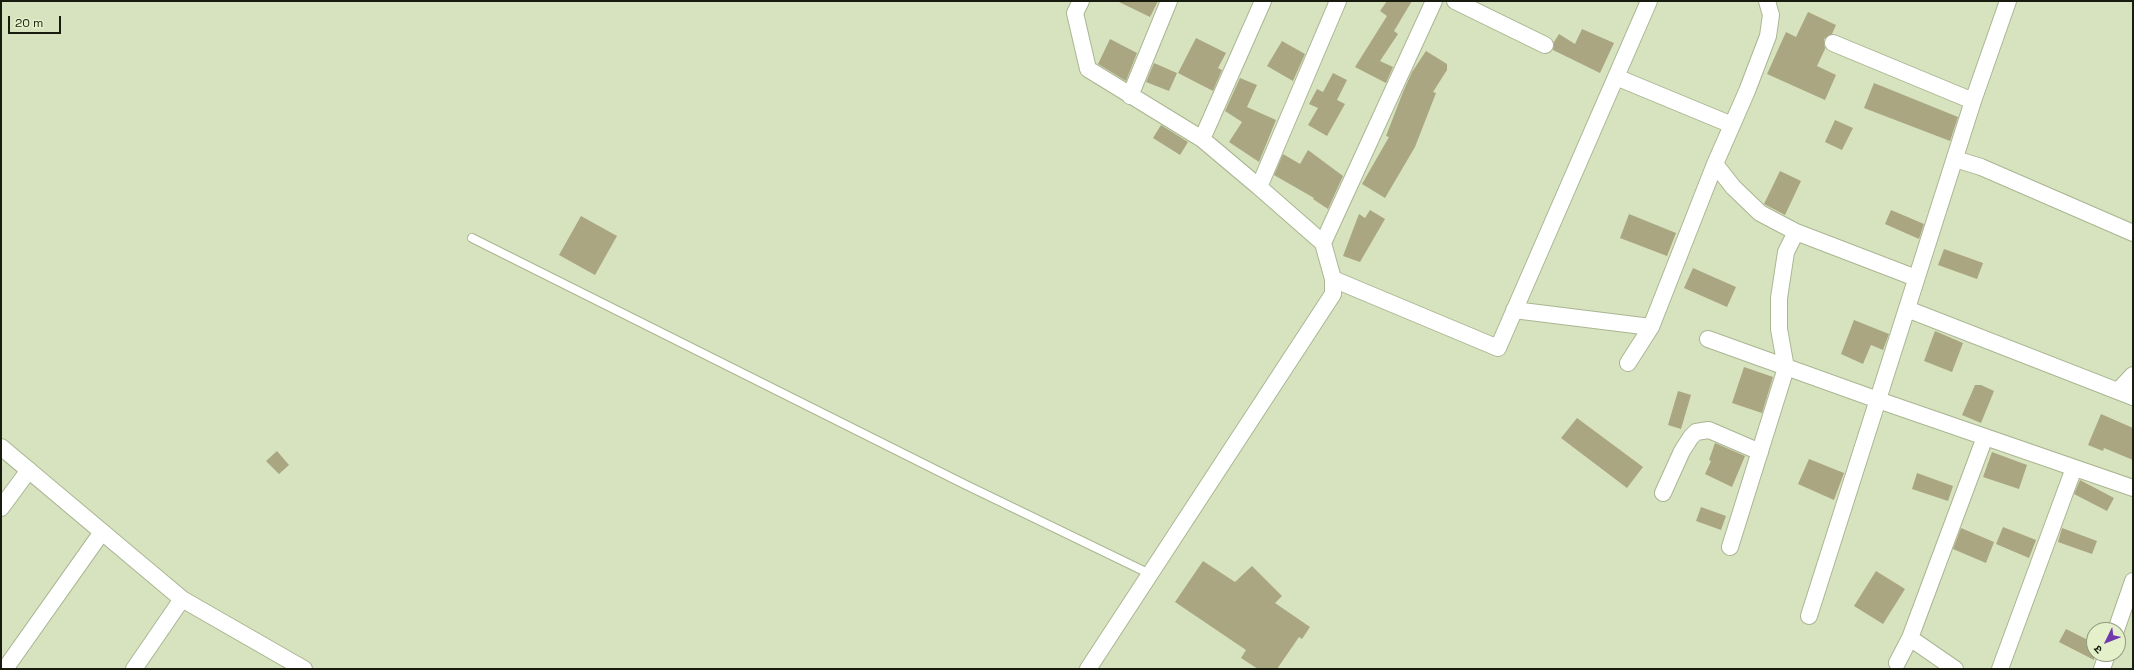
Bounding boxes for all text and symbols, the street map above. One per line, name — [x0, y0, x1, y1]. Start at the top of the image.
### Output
scale bar — [10, 8, 63, 34]
text: 20 m — [15, 15, 43, 31]
north arrow — [2086, 622, 2126, 662]
text: उ — [2091, 642, 2105, 657]

